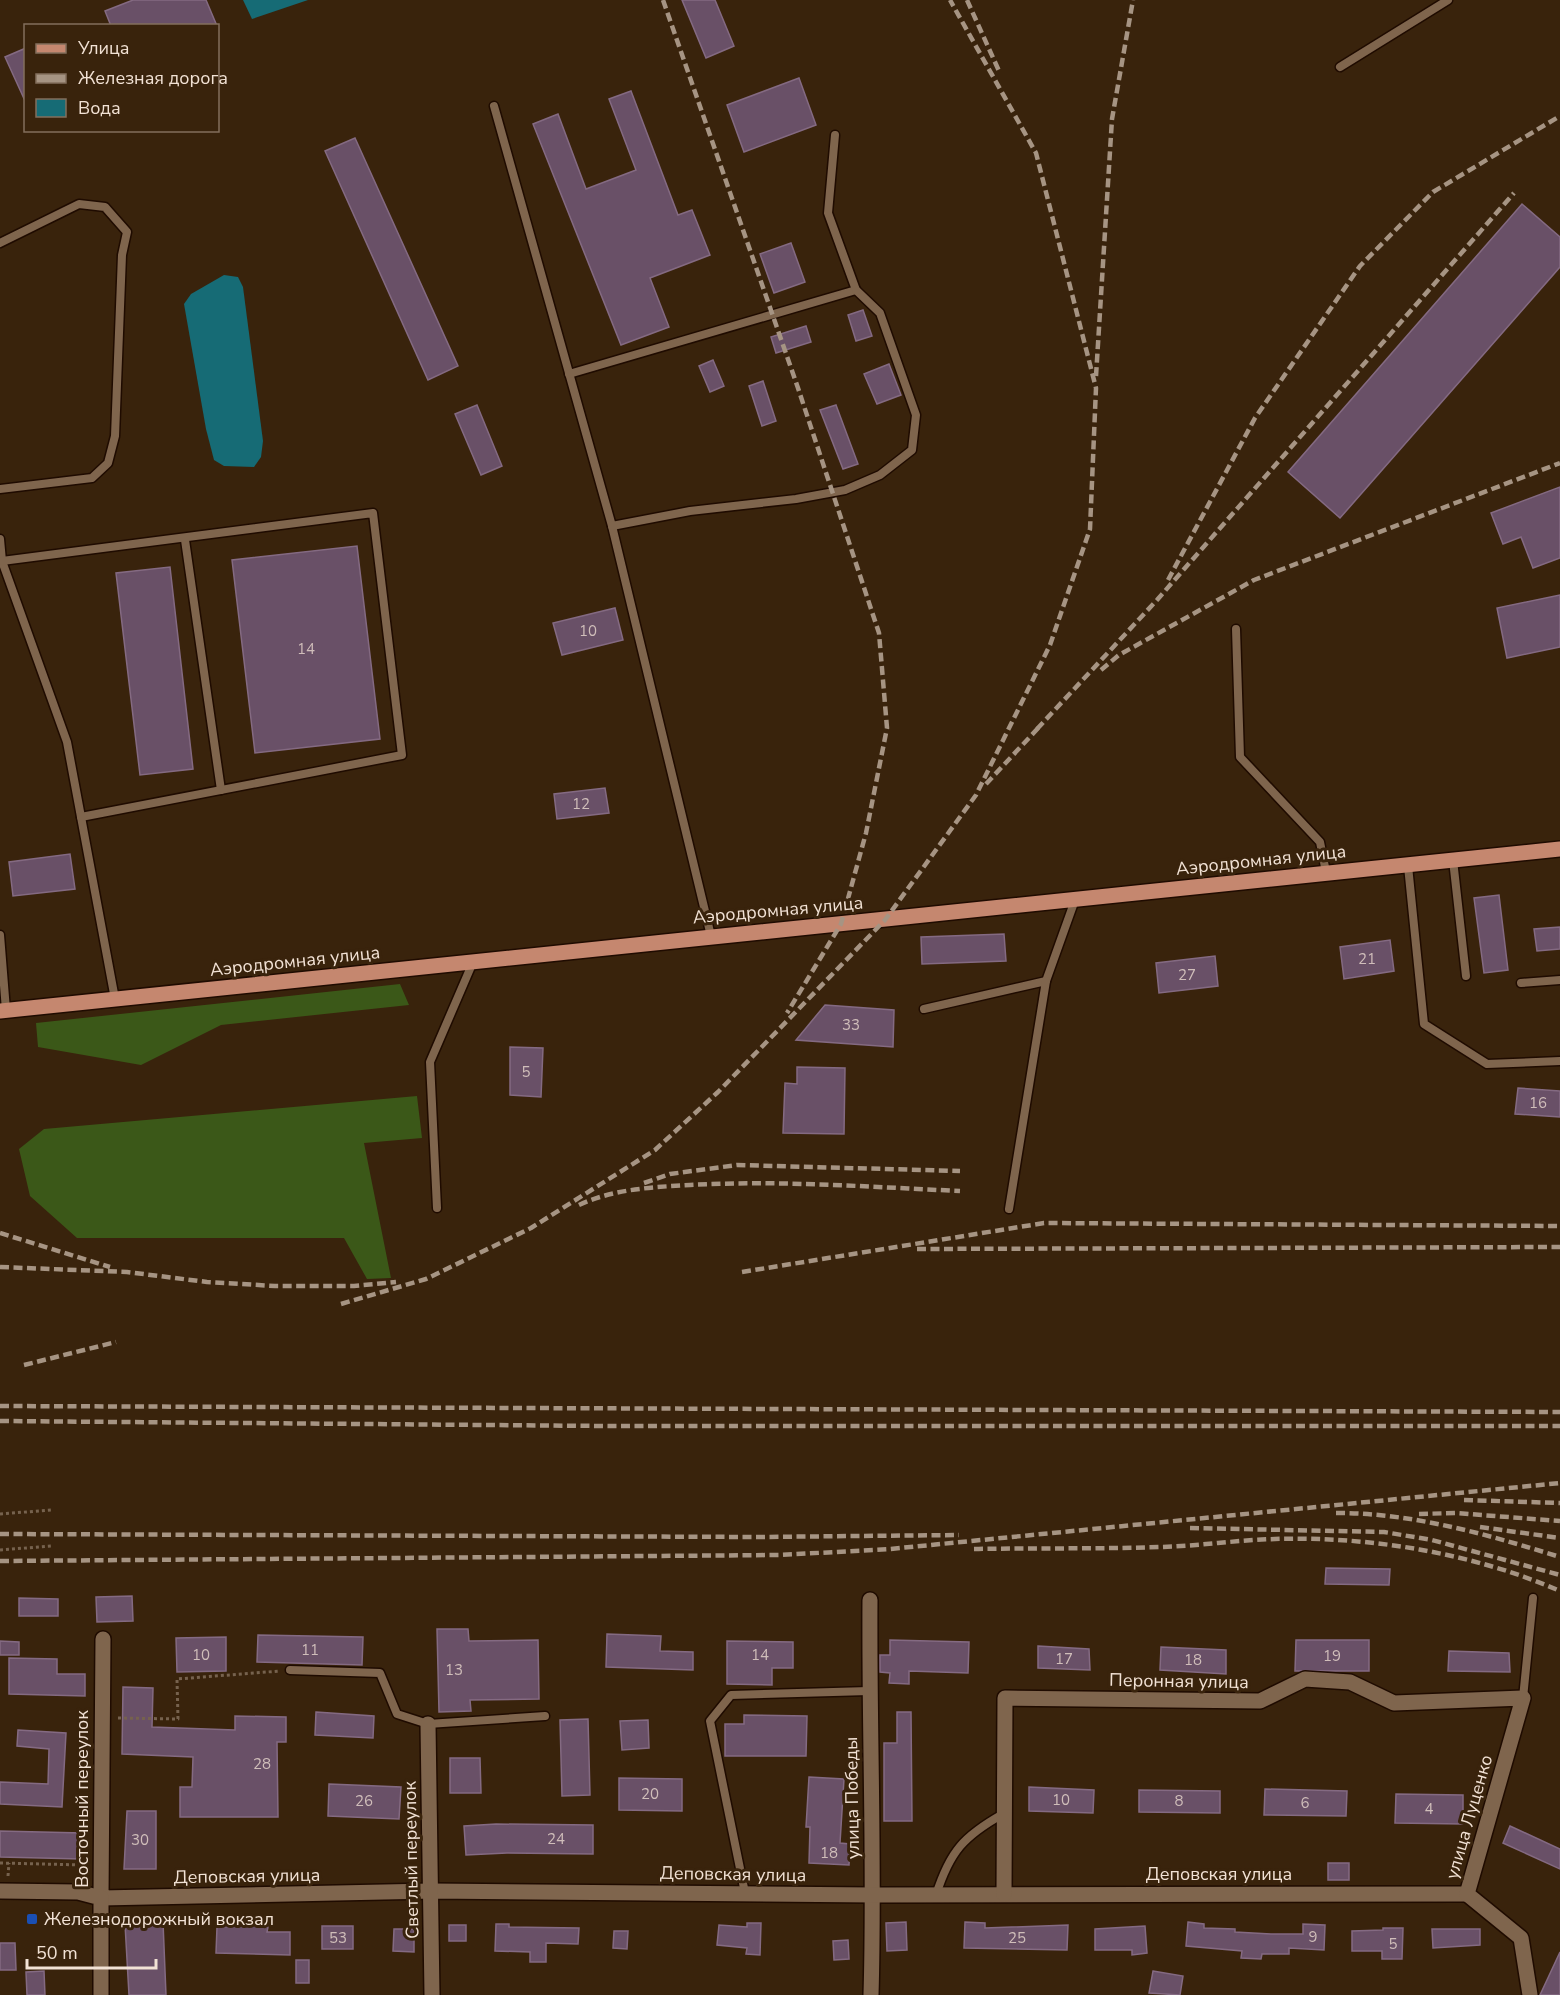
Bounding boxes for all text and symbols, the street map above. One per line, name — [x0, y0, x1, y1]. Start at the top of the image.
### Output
legend — [24, 24, 219, 132]
text: Улица — [77, 36, 129, 60]
text: Железная дорога — [78, 66, 228, 90]
text: Вода — [78, 96, 121, 120]
house number: 10 — [579, 621, 597, 641]
house number: 14 — [297, 639, 315, 659]
house number: 12 — [572, 794, 590, 814]
street label: Аэродромная улица — [1175, 839, 1347, 881]
street label: Аэродромная улица — [692, 891, 864, 929]
street label: Аэродромная улица — [209, 940, 381, 982]
house number: 21 — [1358, 949, 1376, 969]
house number: 27 — [1178, 965, 1196, 985]
house number: 33 — [842, 1015, 860, 1035]
house number: 5 — [521, 1062, 531, 1082]
house number: 16 — [1529, 1093, 1547, 1113]
house number: 11 — [301, 1640, 319, 1660]
house number: 10 — [192, 1645, 210, 1665]
house number: 14 — [751, 1645, 769, 1665]
house number: 19 — [1323, 1646, 1341, 1666]
house number: 17 — [1055, 1649, 1073, 1669]
house number: 18 — [1184, 1650, 1202, 1670]
house number: 13 — [445, 1660, 463, 1680]
street label: Перонная улица — [1109, 1668, 1249, 1694]
street label: Восточный переулок — [70, 1710, 94, 1888]
street label: улица Победы — [839, 1737, 865, 1859]
street label: улица Луценко — [1440, 1752, 1498, 1882]
house number: 28 — [253, 1754, 271, 1774]
street label: Светлый переулок — [398, 1780, 424, 1939]
house number: 20 — [641, 1784, 659, 1804]
house number: 10 — [1052, 1790, 1070, 1810]
house number: 26 — [355, 1791, 373, 1811]
house number: 8 — [1174, 1791, 1184, 1811]
house number: 6 — [1300, 1793, 1310, 1813]
house number: 4 — [1424, 1799, 1434, 1819]
house number: 24 — [547, 1829, 565, 1849]
house number: 30 — [131, 1830, 149, 1850]
house number: 18 — [820, 1843, 838, 1863]
street label: Деповская улица — [660, 1861, 806, 1887]
street label: Деповская улица — [1146, 1862, 1292, 1886]
street label: Деповская улица — [174, 1863, 320, 1889]
place label: Железнодорожный вокзал — [44, 1907, 274, 1931]
marker: Железнодорожный вокзал — [25, 1912, 39, 1926]
house number: 9 — [1308, 1927, 1318, 1947]
house number: 53 — [329, 1928, 347, 1948]
house number: 25 — [1008, 1928, 1026, 1948]
scale bar — [27, 1932, 156, 1970]
house number: 5 — [1388, 1934, 1398, 1954]
text: 50 m — [36, 1941, 78, 1965]

